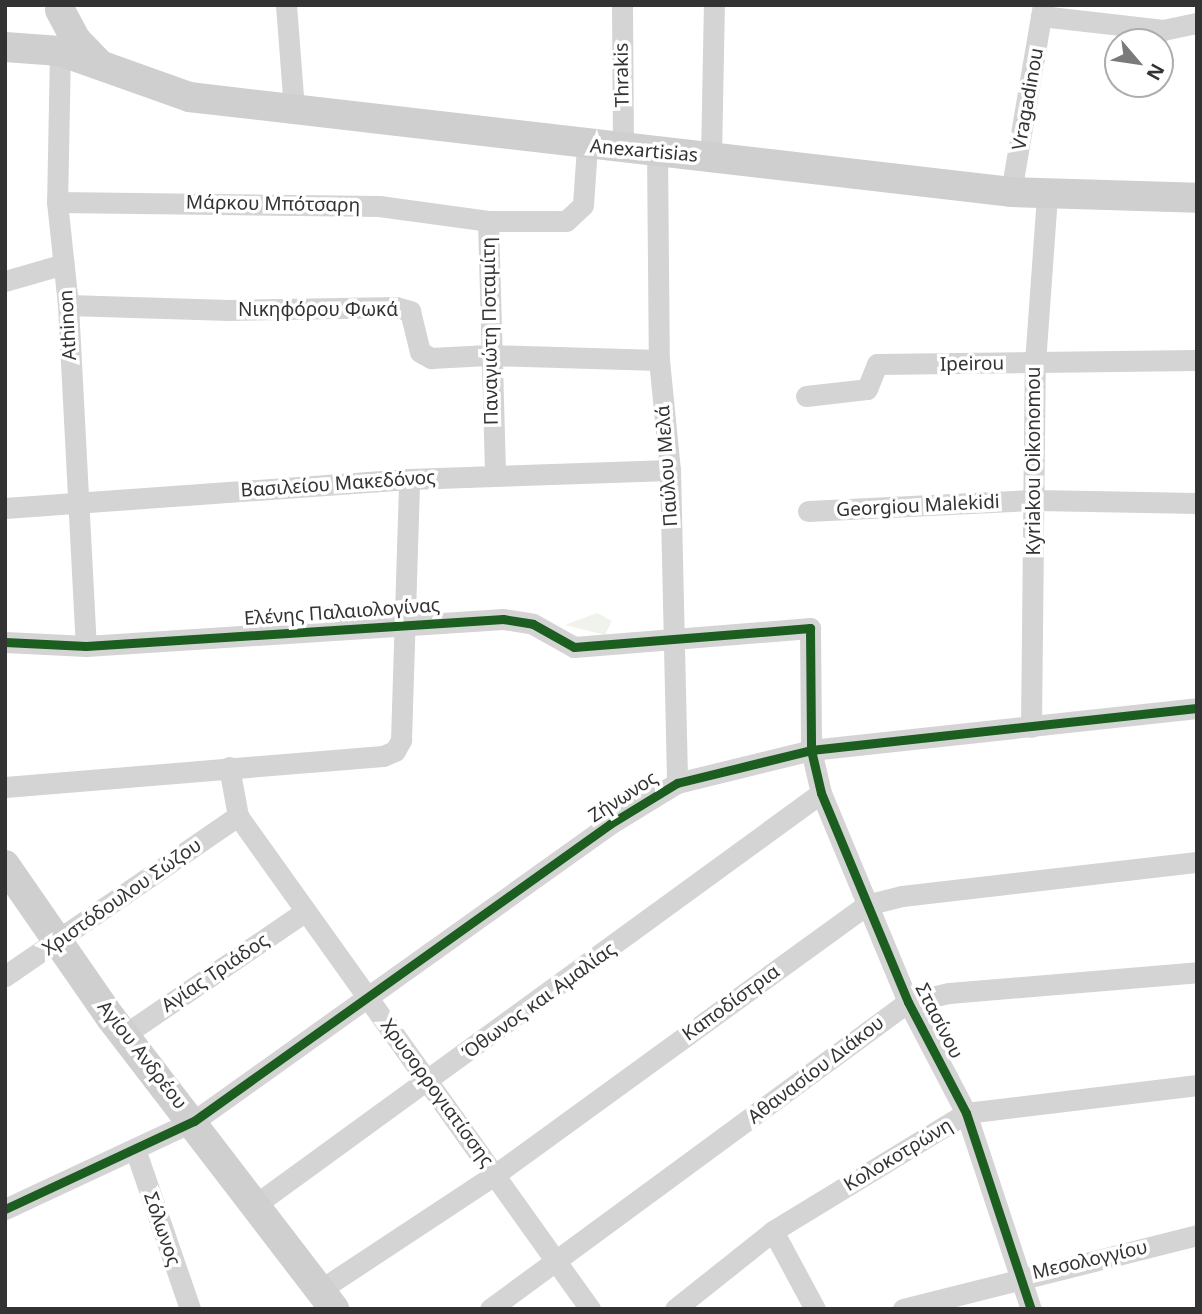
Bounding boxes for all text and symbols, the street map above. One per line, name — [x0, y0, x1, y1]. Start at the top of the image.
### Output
north arrow — [1104, 28, 1174, 98]
street label: Thrakis — [610, 43, 634, 107]
street label: Vragadinou — [1008, 46, 1048, 152]
text: N — [1141, 59, 1171, 85]
street label: Anexartisias — [589, 135, 699, 167]
street label: Μάρκου Μπότσαρη — [186, 191, 360, 217]
street label: Παναγιώτη Ποταμίτη — [477, 237, 503, 425]
street label: Athinon — [55, 289, 81, 361]
street label: Νικηφόρου Φωκά — [238, 299, 398, 321]
street label: Ipeirou — [940, 352, 1004, 376]
street label: Kyriakou Oikonomou — [1023, 367, 1045, 555]
street label: Παύλου Μελά — [651, 405, 683, 527]
street label: Βασιλείου Μακεδόνος — [240, 466, 436, 502]
street label: Georgiou Malekidi — [836, 490, 1000, 522]
street label: Ελένης Παλαιολογίνας — [243, 594, 441, 630]
street label: Ζήνωνος — [584, 766, 662, 828]
street label: Χριστόδουλου Σώζου — [38, 834, 206, 960]
street label: Αγίας Τριάδος — [157, 929, 273, 1017]
street label: Όθωνος και Αμαλίας — [458, 938, 620, 1064]
street label: Καποδίστρια — [678, 960, 784, 1046]
street label: Στασίνου — [910, 980, 968, 1062]
street label: Αγίου Ανδρέου — [93, 996, 191, 1114]
street label: Αθανασίου Διάκου — [743, 1011, 889, 1129]
street label: Χρυσορρογιατίσσης — [376, 1015, 498, 1171]
street label: Κολοκοτρώνη — [840, 1114, 956, 1196]
street label: Σόλωνος — [139, 1189, 185, 1269]
street label: Μεσολογγίου — [1030, 1236, 1150, 1284]

